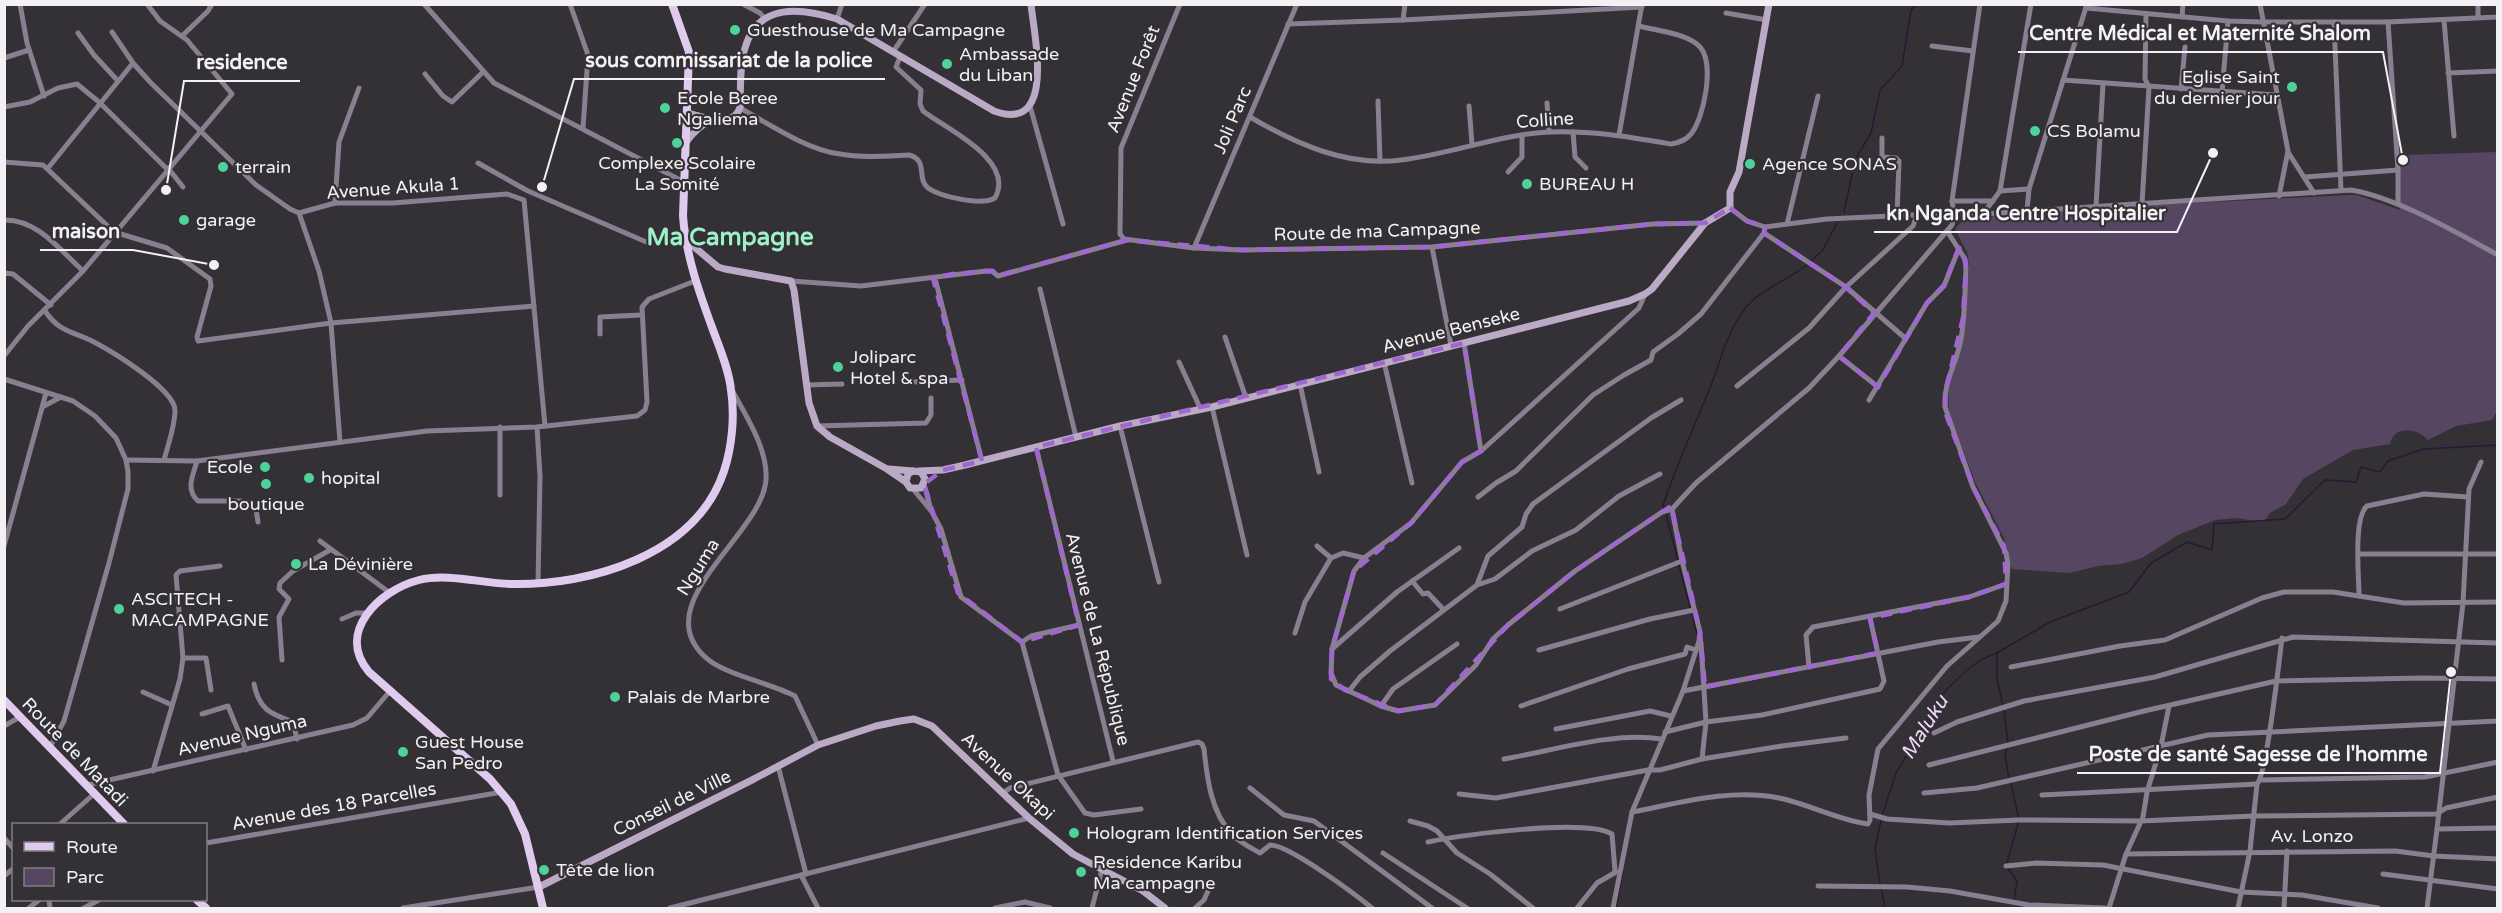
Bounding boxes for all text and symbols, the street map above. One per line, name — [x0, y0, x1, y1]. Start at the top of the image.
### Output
callout: Centre Médical et Maternité Shalom — [2018, 14, 2383, 52]
place label: Guesthouse de Ma Campagne — [747, 19, 1005, 41]
street label: Avenue Forêt — [1101, 22, 1165, 136]
text: Centre Médical et Maternité Shalom — [2029, 22, 2371, 46]
marker: Guesthouse de Ma Campagne — [728, 23, 742, 37]
callout: sous commissariat de la police — [574, 41, 885, 79]
callout: residence — [184, 43, 300, 81]
place label: Ambassade du Liban — [959, 43, 1059, 86]
text: sous commissariat de la police — [585, 49, 873, 73]
text: residence — [196, 51, 288, 75]
marker: Ambassade du Liban — [940, 57, 954, 71]
place label: Eglise Saint du dernier jour — [2154, 66, 2280, 109]
marker: Eglise Saint du dernier jour — [2285, 80, 2299, 94]
street label: Joli Parc — [1208, 83, 1256, 157]
place label: Ecole Beree Ngaliema — [677, 87, 778, 130]
marker: Ecole Beree Ngaliema — [658, 101, 672, 115]
street label: Colline — [1515, 107, 1575, 133]
place label: CS Bolamu — [2047, 120, 2141, 142]
marker: CS Bolamu — [2028, 124, 2042, 138]
marker: Complexe Scolaire La Somité — [670, 136, 684, 150]
place label: Complexe Scolaire La Somité — [598, 152, 756, 195]
place label: Agence SONAS — [1762, 153, 1897, 175]
place label: terrain — [235, 156, 291, 178]
marker: Agence SONAS — [1743, 157, 1757, 171]
marker: terrain — [216, 160, 230, 174]
street label: Avenue Akula 1 — [326, 172, 460, 204]
place label: BUREAU H — [1539, 173, 1634, 195]
marker: BUREAU H — [1520, 177, 1534, 191]
callout: kn Nganda Centre Hospitalier — [1874, 194, 2177, 232]
text: kn Nganda Centre Hospitalier — [1886, 202, 2166, 226]
place label: garage — [196, 209, 256, 231]
callout: maison — [40, 212, 133, 250]
marker: garage — [177, 213, 191, 227]
street label: Route de ma Campagne — [1273, 216, 1481, 246]
text: maison — [52, 220, 120, 244]
district label: Ma Campagne — [646, 223, 814, 252]
street label: Avenue Benseke — [1380, 302, 1522, 358]
place label: Joliparc Hotel & spa — [850, 346, 948, 389]
marker: Joliparc Hotel & spa — [831, 360, 845, 374]
place label: Ecole — [207, 456, 253, 478]
marker: Ecole — [258, 460, 272, 474]
place label: hopital — [321, 467, 380, 489]
marker: hopital — [302, 471, 316, 485]
marker: boutique — [259, 477, 273, 491]
place label: boutique — [227, 493, 305, 515]
street label: Avenue de La République — [1061, 530, 1135, 748]
street label: Nguma — [672, 534, 724, 600]
place label: La Dévinière — [308, 553, 413, 575]
marker: La Dévinière — [289, 557, 303, 571]
place label: ASCITECH - MACAMPAGNE — [131, 588, 269, 631]
marker: ASCITECH - MACAMPAGNE — [112, 602, 126, 616]
place label: Palais de Marbre — [627, 686, 770, 708]
marker: Palais de Marbre — [608, 690, 622, 704]
water label: Maluku — [1896, 690, 1955, 764]
street label: Route de Matadi — [18, 693, 132, 811]
street label: Avenue Nguma — [175, 709, 309, 761]
street label: Avenue Okapi — [957, 727, 1059, 825]
place label: Guest House San Pedro — [415, 731, 524, 774]
callout: Poste de santé Sagesse de l'homme — [2077, 735, 2440, 773]
text: Poste de santé Sagesse de l'homme — [2089, 743, 2427, 767]
marker: Guest House San Pedro — [396, 745, 410, 759]
street label: Conseil de Ville — [609, 765, 735, 841]
street label: Avenue des 18 Parcelles — [230, 777, 438, 835]
place label: Hologram Identification Services — [1086, 822, 1363, 844]
legend — [12, 823, 207, 901]
street label: Av. Lonzo — [2270, 825, 2354, 847]
marker: Hologram Identification Services — [1067, 826, 1081, 840]
text: Route — [66, 836, 118, 858]
place label: Residence Karibu Ma campagne — [1093, 851, 1242, 894]
place label: Tête de lion — [556, 859, 655, 881]
marker: Tête de lion — [537, 863, 551, 877]
marker: Residence Karibu Ma campagne — [1074, 865, 1088, 879]
text: Parc — [66, 866, 104, 888]

